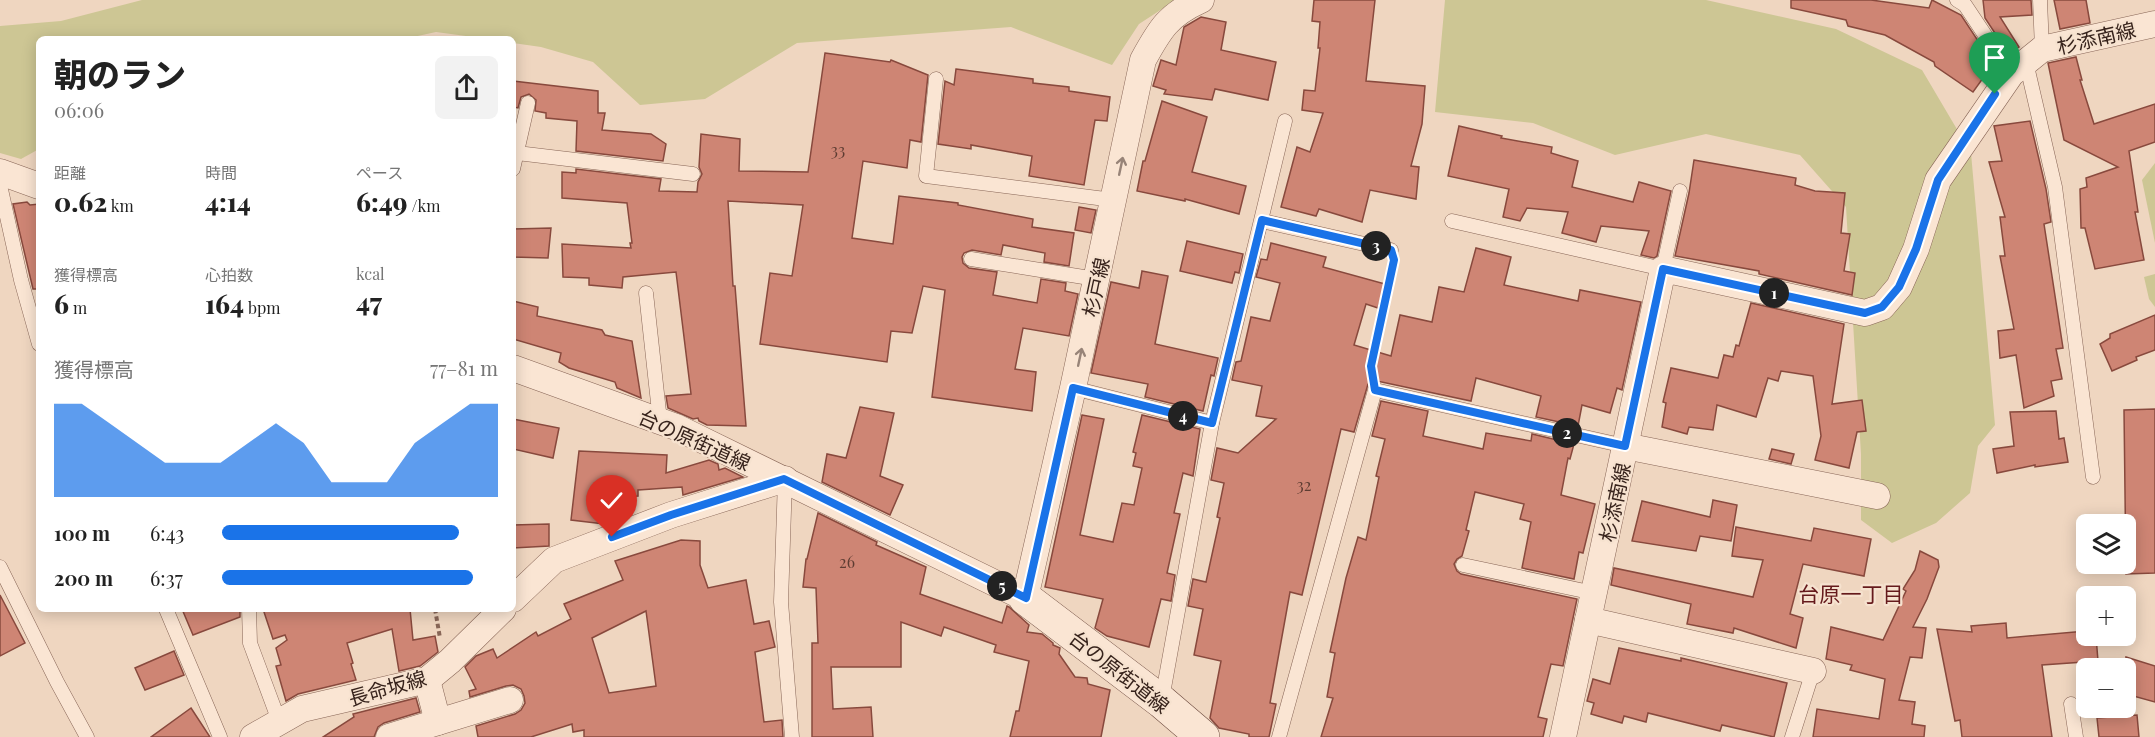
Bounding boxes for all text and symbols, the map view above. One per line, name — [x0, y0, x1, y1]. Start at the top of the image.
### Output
street label: 杉添南線 — [2054, 15, 2138, 59]
pin — [1969, 32, 2020, 94]
icon: arrive — [1978, 41, 2011, 74]
text: 朝のラン — [54, 51, 186, 95]
button: share — [435, 56, 498, 119]
text: 06:06 — [54, 96, 104, 123]
house number: 33 — [831, 139, 845, 160]
one-way arrow — [1116, 157, 1127, 176]
text: 距離 — [54, 162, 86, 183]
text: 時間 — [205, 162, 237, 183]
text: ペース — [356, 162, 403, 183]
text: 0.62 — [54, 184, 107, 219]
text: 4:14 — [205, 184, 251, 219]
text: 6:49 — [356, 184, 407, 219]
text: km — [107, 195, 134, 216]
text: /km — [407, 195, 440, 216]
pin: 3 — [1361, 231, 1391, 261]
text: 3 — [1372, 235, 1380, 256]
street label: 杉戸線 — [1076, 255, 1114, 319]
text: kcal — [356, 263, 385, 284]
text: 獲得標高 — [54, 264, 118, 285]
text: 心拍数 — [205, 264, 253, 285]
pin: 1 — [1759, 278, 1789, 308]
text: 1 — [1771, 282, 1777, 303]
text: 47 — [356, 284, 382, 319]
text: 6 — [54, 286, 69, 321]
text: 164 — [205, 286, 244, 321]
text: m — [69, 297, 87, 318]
text: bpm — [244, 297, 281, 318]
one-way arrow — [1075, 347, 1086, 367]
text: 77–81 m — [430, 354, 498, 381]
text: 獲得標高 — [54, 355, 134, 382]
pin: 4 — [1168, 401, 1198, 431]
street label: 台の原街道線 — [635, 402, 755, 476]
text: 4 — [1179, 405, 1187, 426]
pin: 2 — [1552, 418, 1582, 448]
text: 2 — [1563, 422, 1571, 443]
street label: 杉添南線 — [1592, 460, 1636, 544]
house number: 32 — [1297, 474, 1311, 495]
pin — [586, 475, 637, 537]
icon: check — [595, 484, 628, 517]
map controls — [2076, 514, 2136, 718]
button: layers — [2076, 514, 2136, 574]
text: 100 m — [54, 519, 110, 546]
text: 6:43 — [150, 519, 184, 546]
house number: 26 — [839, 551, 855, 572]
text: 200 m — [54, 564, 113, 591]
text: 6:37 — [150, 564, 183, 591]
pin: 5 — [987, 571, 1017, 601]
text: 5 — [998, 575, 1006, 596]
district label: 台原一丁目 — [1799, 579, 1904, 607]
button: + — [2076, 586, 2136, 646]
street label: 台の原街道線 — [1064, 623, 1176, 719]
button: − — [2076, 658, 2136, 718]
street label: 長命坂線 — [345, 663, 429, 711]

